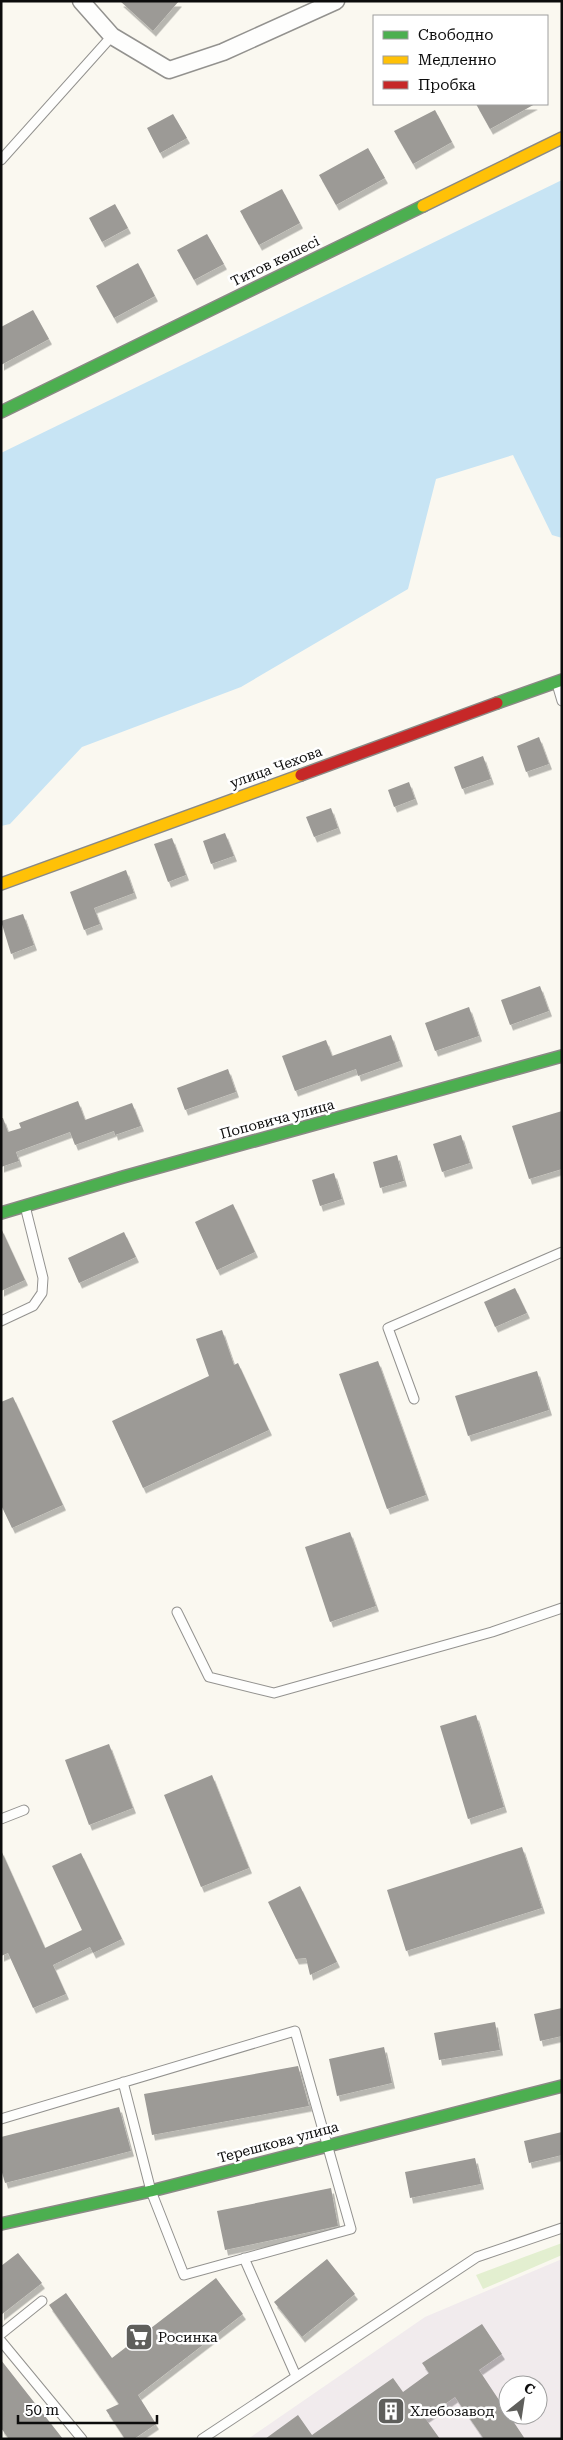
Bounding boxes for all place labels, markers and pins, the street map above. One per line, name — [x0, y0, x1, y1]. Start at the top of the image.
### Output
supermarket icon: Росинка — [124, 2322, 154, 2352]
place label: Росинка — [158, 2329, 218, 2345]
building icon: Хлебозавод — [376, 2396, 406, 2426]
place label: Хлебозавод — [410, 2403, 494, 2419]

